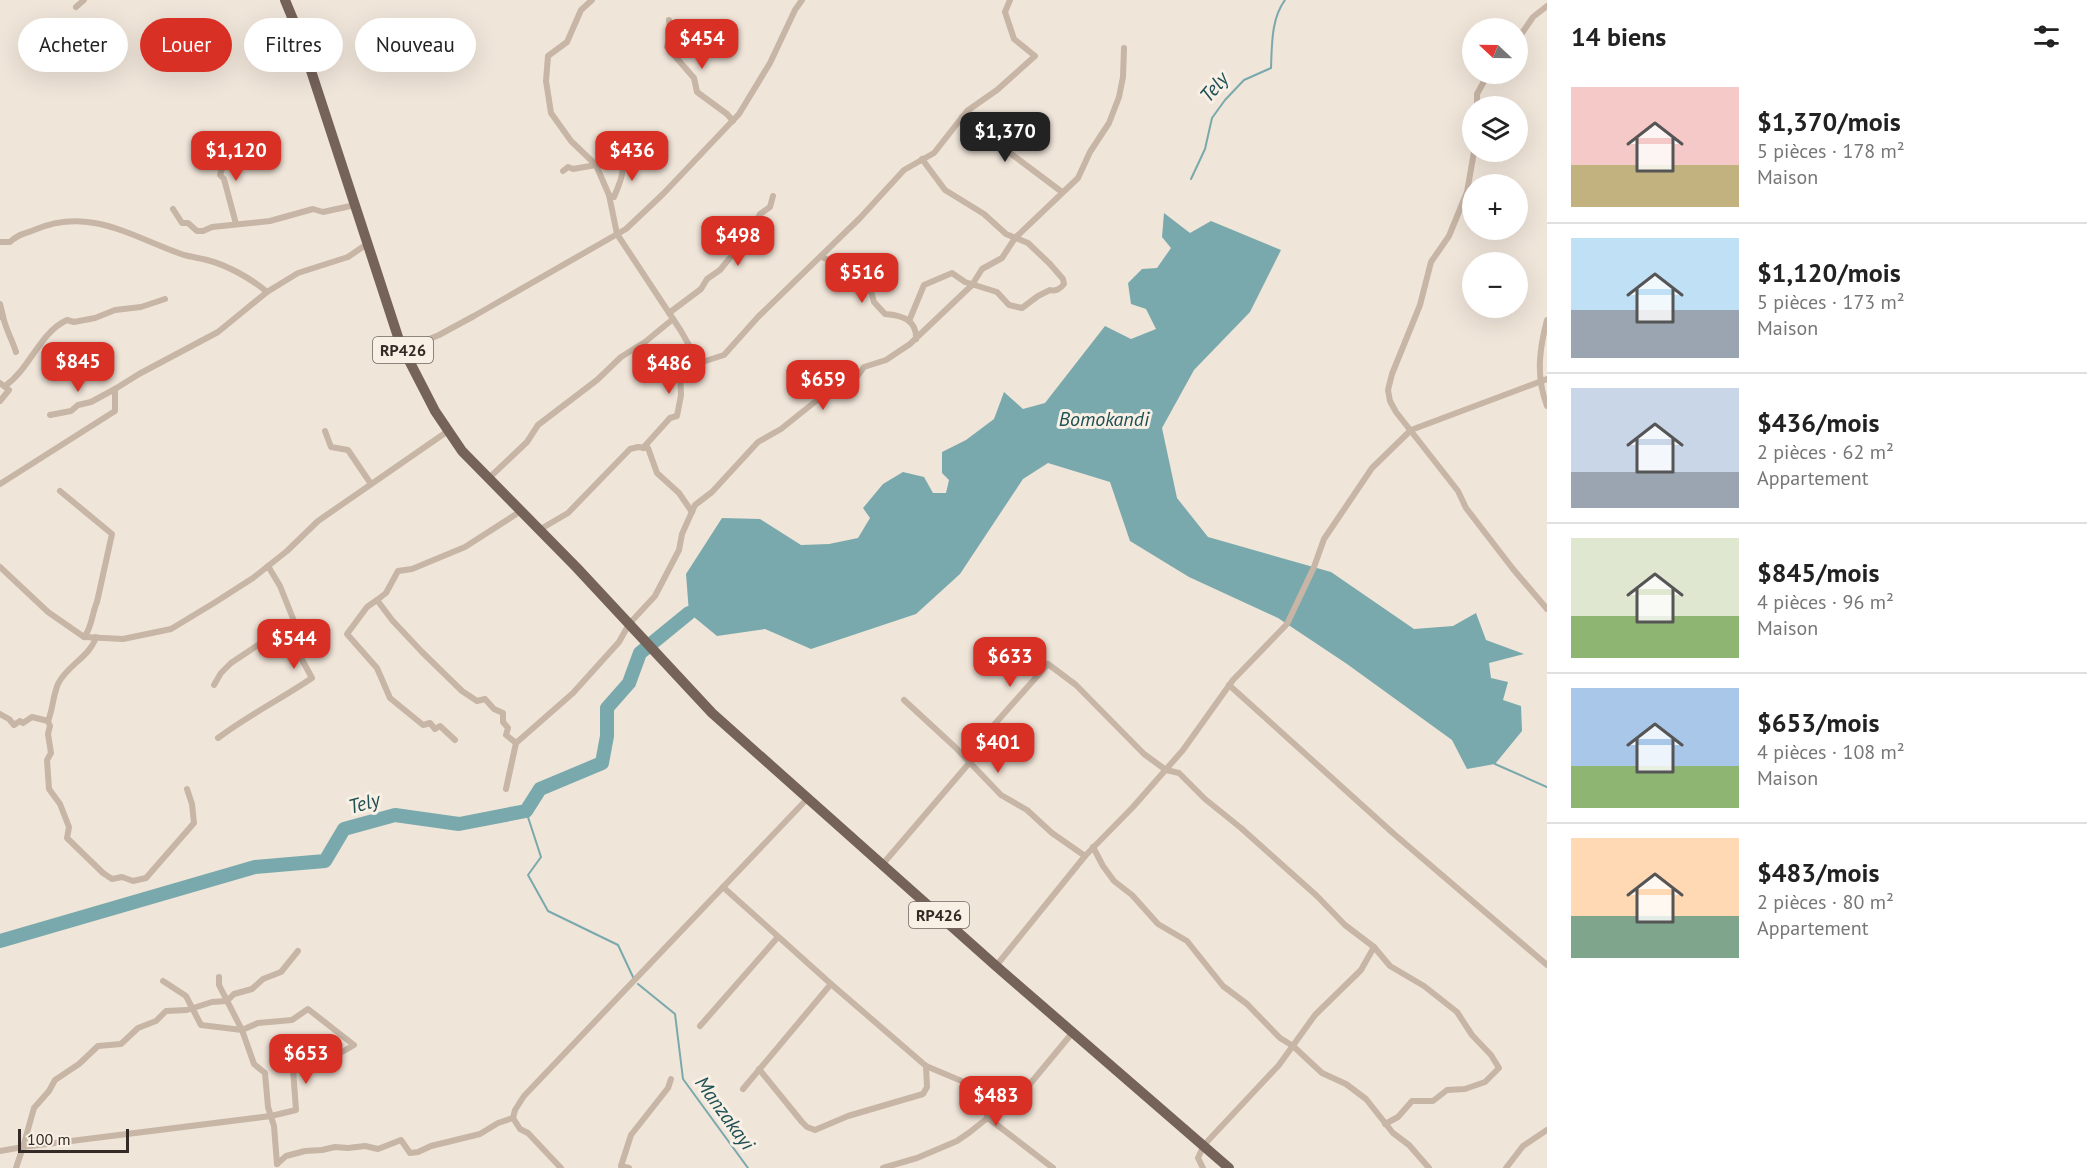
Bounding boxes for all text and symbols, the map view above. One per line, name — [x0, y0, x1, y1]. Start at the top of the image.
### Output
chip: Acheter — [18, 18, 128, 72]
chip: Louer — [140, 18, 232, 72]
chip: Filtres — [244, 18, 343, 72]
chip: Nouveau — [355, 18, 476, 72]
north arrow — [1462, 18, 1528, 84]
map controls — [1462, 18, 1528, 318]
pin: $454 — [666, 19, 738, 70]
text: 14 biens — [1571, 20, 1666, 53]
icon: filters — [2030, 20, 2063, 53]
text: $454 — [679, 25, 725, 51]
water label: Tely — [1194, 66, 1235, 108]
button: layers — [1462, 96, 1528, 162]
text: $1,370/mois — [1757, 105, 1901, 138]
icon: home — [1619, 111, 1691, 183]
pin: $1,370 — [956, 112, 1054, 163]
text: $1,370 — [974, 118, 1036, 144]
pin: $1,120 — [187, 131, 285, 182]
pin: $436 — [596, 131, 668, 182]
text: $1,120 — [205, 137, 267, 163]
text: $436 — [609, 137, 655, 163]
text: 5 pièces · 178 m² — [1757, 138, 1905, 164]
text: Maison — [1757, 164, 1818, 190]
button: + — [1462, 174, 1528, 240]
pin: $498 — [702, 216, 774, 267]
text: $498 — [715, 222, 761, 248]
button: − — [1462, 252, 1528, 318]
pin: $516 — [826, 253, 898, 304]
text: $1,120/mois — [1757, 256, 1901, 289]
text: $516 — [839, 259, 885, 285]
icon: home — [1619, 262, 1691, 334]
text: 5 pièces · 173 m² — [1757, 289, 1905, 315]
text: Maison — [1757, 315, 1818, 341]
road number: RP426 — [373, 337, 433, 363]
pin: $845 — [42, 342, 114, 393]
pin: $486 — [633, 344, 705, 395]
text: $845 — [55, 348, 101, 374]
text: $486 — [646, 350, 692, 376]
pin: $659 — [787, 360, 859, 411]
text: $659 — [800, 366, 846, 392]
water label: Bomokandi — [1059, 406, 1150, 432]
text: $436/mois — [1757, 406, 1879, 439]
icon: home — [1619, 412, 1691, 484]
text: 2 pièces · 62 m² — [1757, 439, 1894, 465]
text: Appartement — [1757, 465, 1869, 491]
text: $845/mois — [1757, 556, 1879, 589]
icon: home — [1619, 562, 1691, 634]
text: 4 pièces · 96 m² — [1757, 589, 1894, 615]
text: Maison — [1757, 615, 1818, 641]
pin: $544 — [258, 619, 330, 670]
text: $544 — [271, 625, 317, 651]
pin: $633 — [974, 637, 1046, 688]
text: $633 — [987, 643, 1033, 669]
text: $653/mois — [1757, 706, 1879, 739]
icon: home — [1619, 712, 1691, 784]
pin: $401 — [962, 723, 1034, 774]
text: $401 — [975, 729, 1021, 755]
text: 4 pièces · 108 m² — [1757, 739, 1905, 765]
text: Maison — [1757, 765, 1818, 791]
water label: Tely — [345, 786, 384, 820]
text: $483/mois — [1757, 856, 1879, 889]
icon: home — [1619, 862, 1691, 934]
text: 2 pièces · 80 m² — [1757, 889, 1894, 915]
road number: RP426 — [909, 902, 969, 928]
text: Appartement — [1757, 915, 1869, 941]
pin: $653 — [270, 1034, 342, 1085]
text: $653 — [283, 1040, 329, 1066]
water label: Manzakayi — [689, 1071, 761, 1156]
pin: $483 — [960, 1076, 1032, 1127]
text: $483 — [973, 1082, 1019, 1108]
scale bar — [18, 1126, 129, 1154]
text: 100 m — [27, 1129, 70, 1149]

